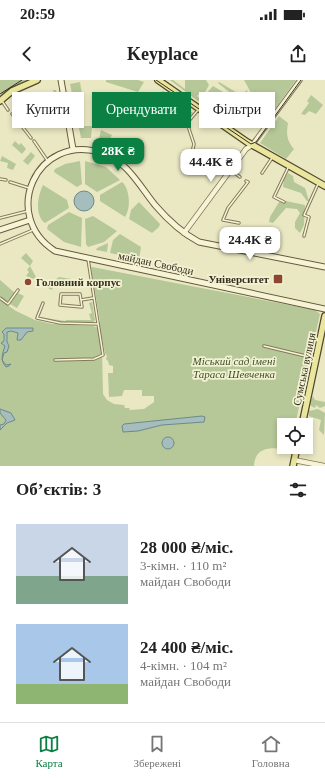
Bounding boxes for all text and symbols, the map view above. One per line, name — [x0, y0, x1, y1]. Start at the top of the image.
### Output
text: 20:59 — [20, 6, 55, 22]
icon: back — [16, 43, 38, 65]
icon: share — [287, 43, 309, 65]
text: Keyplace — [127, 44, 198, 64]
chip: Купити — [12, 92, 84, 128]
chip: Орендувати — [92, 92, 191, 128]
chip: Фільтри — [199, 92, 275, 128]
pin: 28K ₴ — [90, 138, 146, 172]
text: 28K ₴ — [101, 143, 135, 158]
pin: 44.4K ₴ — [174, 149, 248, 183]
text: 44.4K ₴ — [189, 154, 233, 169]
pin: 24.4K ₴ — [213, 227, 287, 261]
text: 24.4K ₴ — [228, 232, 272, 247]
street label: майдан Свободи — [117, 249, 195, 277]
place label: Університет — [209, 273, 270, 285]
marker: Університет — [272, 273, 284, 285]
place label: Головний корпус — [36, 276, 121, 288]
marker: Головний корпус — [23, 277, 33, 287]
street label: Сумська вулиця — [290, 331, 318, 407]
park label: Міський сад імені Тараса Шевченка — [192, 355, 276, 380]
map controls — [277, 418, 313, 454]
button: locate — [277, 418, 313, 454]
icon: filters — [287, 479, 309, 501]
text: Об’єктів: 3 — [16, 480, 101, 499]
text: 28 000 ₴/міс. — [140, 538, 233, 557]
icon: home — [48, 540, 96, 588]
text: 3-кімн. · 110 m² — [140, 558, 226, 573]
text: майдан Свободи — [140, 574, 231, 589]
text: 24 400 ₴/міс. — [140, 638, 233, 657]
icon: home — [48, 640, 96, 688]
text: 4-кімн. · 104 m² — [140, 658, 227, 673]
text: майдан Свободи — [140, 674, 231, 689]
tab: Карта — [35, 733, 63, 769]
tab: Збережені — [134, 733, 181, 769]
tab: Головна — [252, 733, 290, 769]

